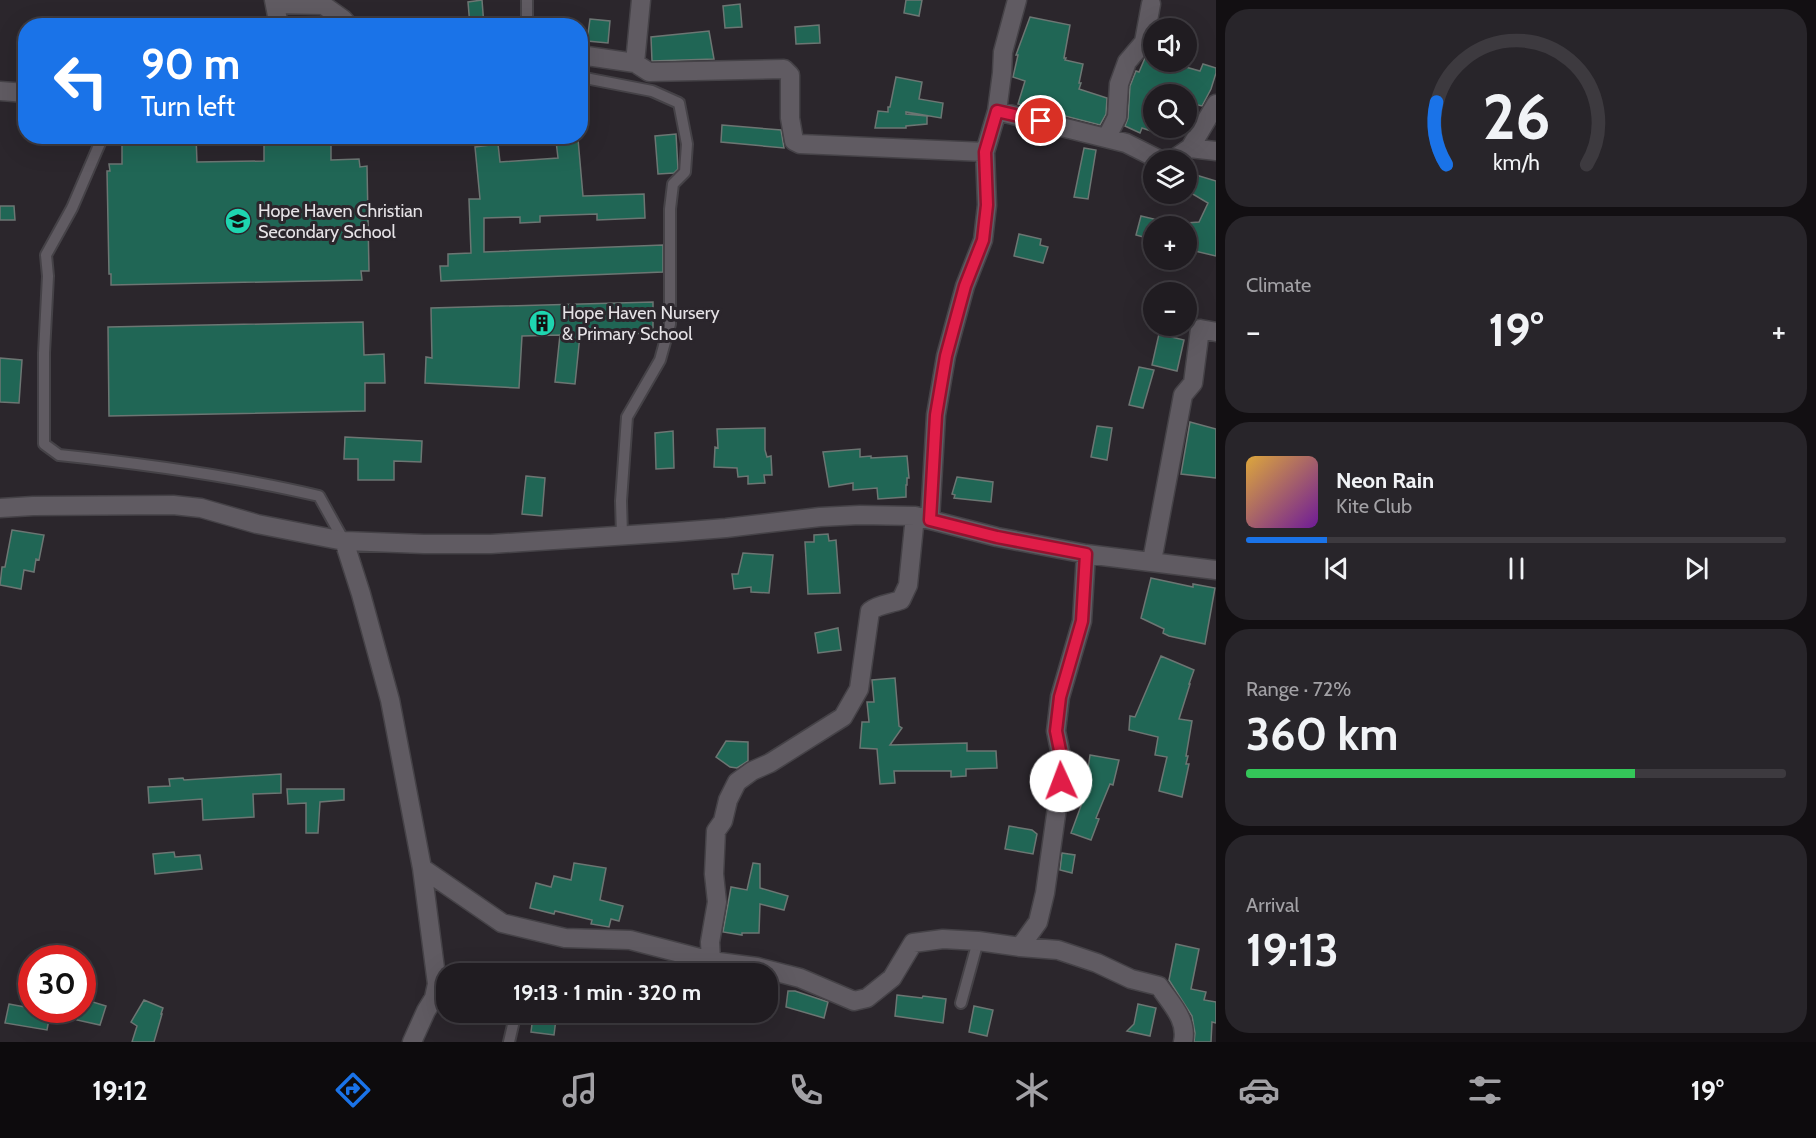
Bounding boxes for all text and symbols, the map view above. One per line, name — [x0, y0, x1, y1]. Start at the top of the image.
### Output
map controls — [1143, 18, 1197, 336]
button: sound — [1143, 18, 1197, 72]
text: 90 m — [141, 38, 240, 90]
icon: left — [42, 42, 120, 120]
text: 26 — [1482, 79, 1550, 155]
button: search — [1143, 84, 1197, 138]
text: Turn left — [141, 90, 235, 123]
pin — [1015, 95, 1066, 146]
icon: arrive — [1024, 104, 1057, 137]
text: km/h — [1493, 149, 1539, 175]
button: layers — [1143, 150, 1197, 204]
place label: Hope Haven Christian Secondary School — [258, 200, 423, 243]
school or university icon: Hope Haven Christian Secondary School — [223, 206, 253, 236]
button: + — [1143, 216, 1197, 270]
text: Climate — [1246, 273, 1311, 297]
button: − — [1143, 282, 1197, 336]
place label: Hope Haven Nursery & Primary School — [562, 302, 720, 345]
text: 19° — [1489, 303, 1543, 357]
building icon: Hope Haven Nursery & Primary School — [527, 308, 557, 338]
text: − — [1246, 311, 1261, 351]
text: + — [1771, 311, 1786, 351]
text: Neon Rain — [1336, 467, 1434, 494]
text: Kite Club — [1336, 494, 1412, 518]
icon: previous — [1320, 552, 1353, 585]
icon: pause — [1500, 552, 1533, 585]
icon: next — [1680, 552, 1713, 585]
text: Range · 72% — [1246, 677, 1351, 701]
text: 360 km — [1246, 707, 1398, 761]
position arrow — [1029, 749, 1093, 813]
text: Arrival — [1246, 893, 1299, 917]
text: 19:13 — [1246, 923, 1339, 977]
speed limit sign: 30 — [18, 945, 96, 1023]
text: 19:13 · 1 min · 320 m — [513, 979, 701, 1006]
icon: directions — [332, 1069, 374, 1111]
icon: music — [559, 1069, 601, 1111]
icon: phone — [785, 1069, 827, 1111]
icon: climate — [1011, 1069, 1053, 1111]
icon: car — [1238, 1069, 1280, 1111]
icon: filters — [1464, 1069, 1506, 1111]
text: 19:12 — [92, 1074, 148, 1107]
text: 19° — [1691, 1074, 1724, 1107]

